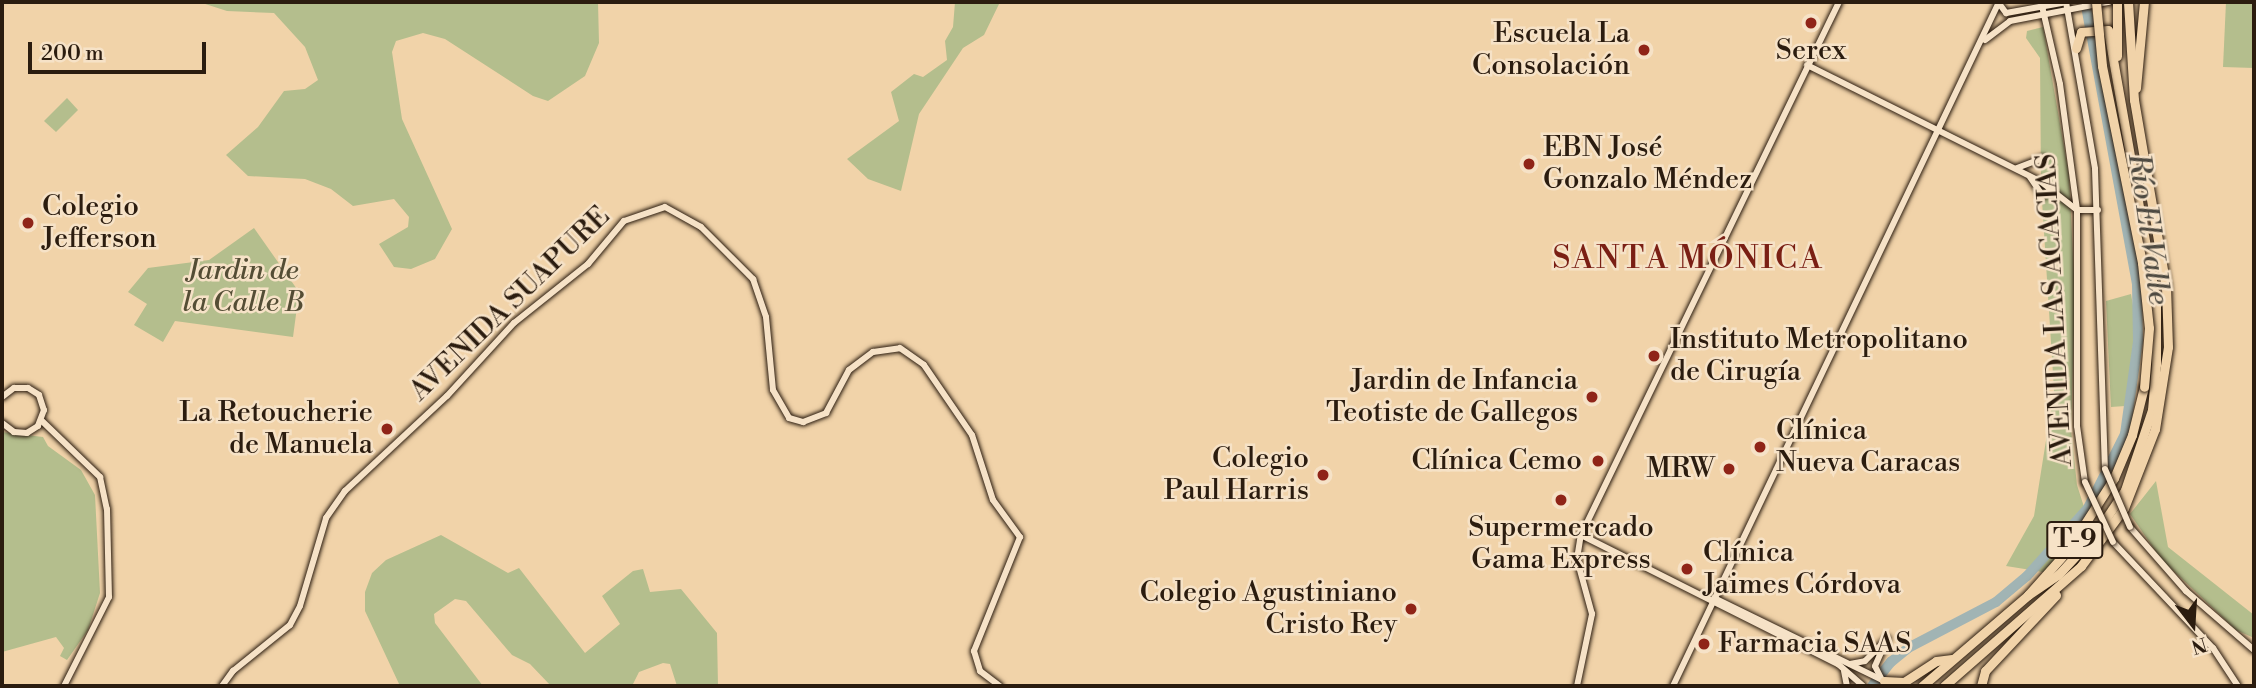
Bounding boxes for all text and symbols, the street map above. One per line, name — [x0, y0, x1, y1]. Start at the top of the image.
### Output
marker: Serex — [1803, 15, 1819, 31]
place label: Escuela La Consolación — [1472, 17, 1630, 83]
scale bar — [32, 28, 210, 72]
place label: Serex — [1776, 34, 1846, 68]
text: 200 m — [41, 41, 104, 67]
marker: Escuela La Consolación — [1636, 42, 1652, 58]
place label: EBN José Gonzalo Méndez — [1543, 131, 1753, 197]
water label: Río El Valle — [2120, 151, 2176, 307]
street label: AVENIDA LAS ACACIAS — [2030, 153, 2080, 467]
marker: EBN José Gonzalo Méndez — [1521, 156, 1537, 172]
place label: Colegio Jefferson — [42, 190, 157, 256]
street label: AVENIDA SUAPURE — [403, 200, 617, 408]
marker: Colegio Jefferson — [20, 215, 36, 231]
district label: SANTA MÓNICA — [1554, 239, 1822, 277]
park label: Jardin de la Calle B — [182, 254, 304, 320]
place label: Instituto Metropolitano de Cirugía — [1670, 323, 1968, 389]
marker: Instituto Metropolitano de Cirugía — [1644, 346, 1664, 366]
place label: Jardin de Infancia Teotiste de Gallegos — [1326, 364, 1578, 430]
marker: Jardin de Infancia Teotiste de Gallegos — [1584, 389, 1600, 405]
place label: La Retoucherie de Manuela — [179, 396, 373, 462]
place label: Clínica Nueva Caracas — [1776, 414, 1960, 480]
marker: La Retoucherie de Manuela — [379, 421, 395, 437]
marker: Clínica Nueva Caracas — [1750, 437, 1770, 457]
place label: Colegio Paul Harris — [1164, 442, 1309, 508]
place label: Clínica Cemo — [1412, 444, 1582, 478]
marker: Clínica Cemo — [1588, 451, 1608, 471]
place label: MRW — [1646, 452, 1715, 486]
marker: MRW — [1721, 461, 1737, 477]
marker: Colegio Paul Harris — [1315, 467, 1331, 483]
marker: Supermercado Gama Express — [1553, 492, 1569, 508]
place label: Supermercado Gama Express — [1468, 511, 1654, 577]
road number: T-9 — [2045, 518, 2105, 562]
place label: Clínica Jaimes Córdova — [1703, 536, 1901, 602]
marker: Clínica Jaimes Córdova — [1677, 559, 1697, 579]
place label: Colegio Agustiniano Cristo Rey — [1140, 576, 1397, 642]
north arrow — [2158, 590, 2228, 660]
marker: Colegio Agustiniano Cristo Rey — [1403, 601, 1419, 617]
place label: Farmacia SAAS — [1718, 627, 1911, 661]
text: N — [2188, 631, 2210, 659]
marker: Farmacia SAAS — [1696, 636, 1712, 652]

